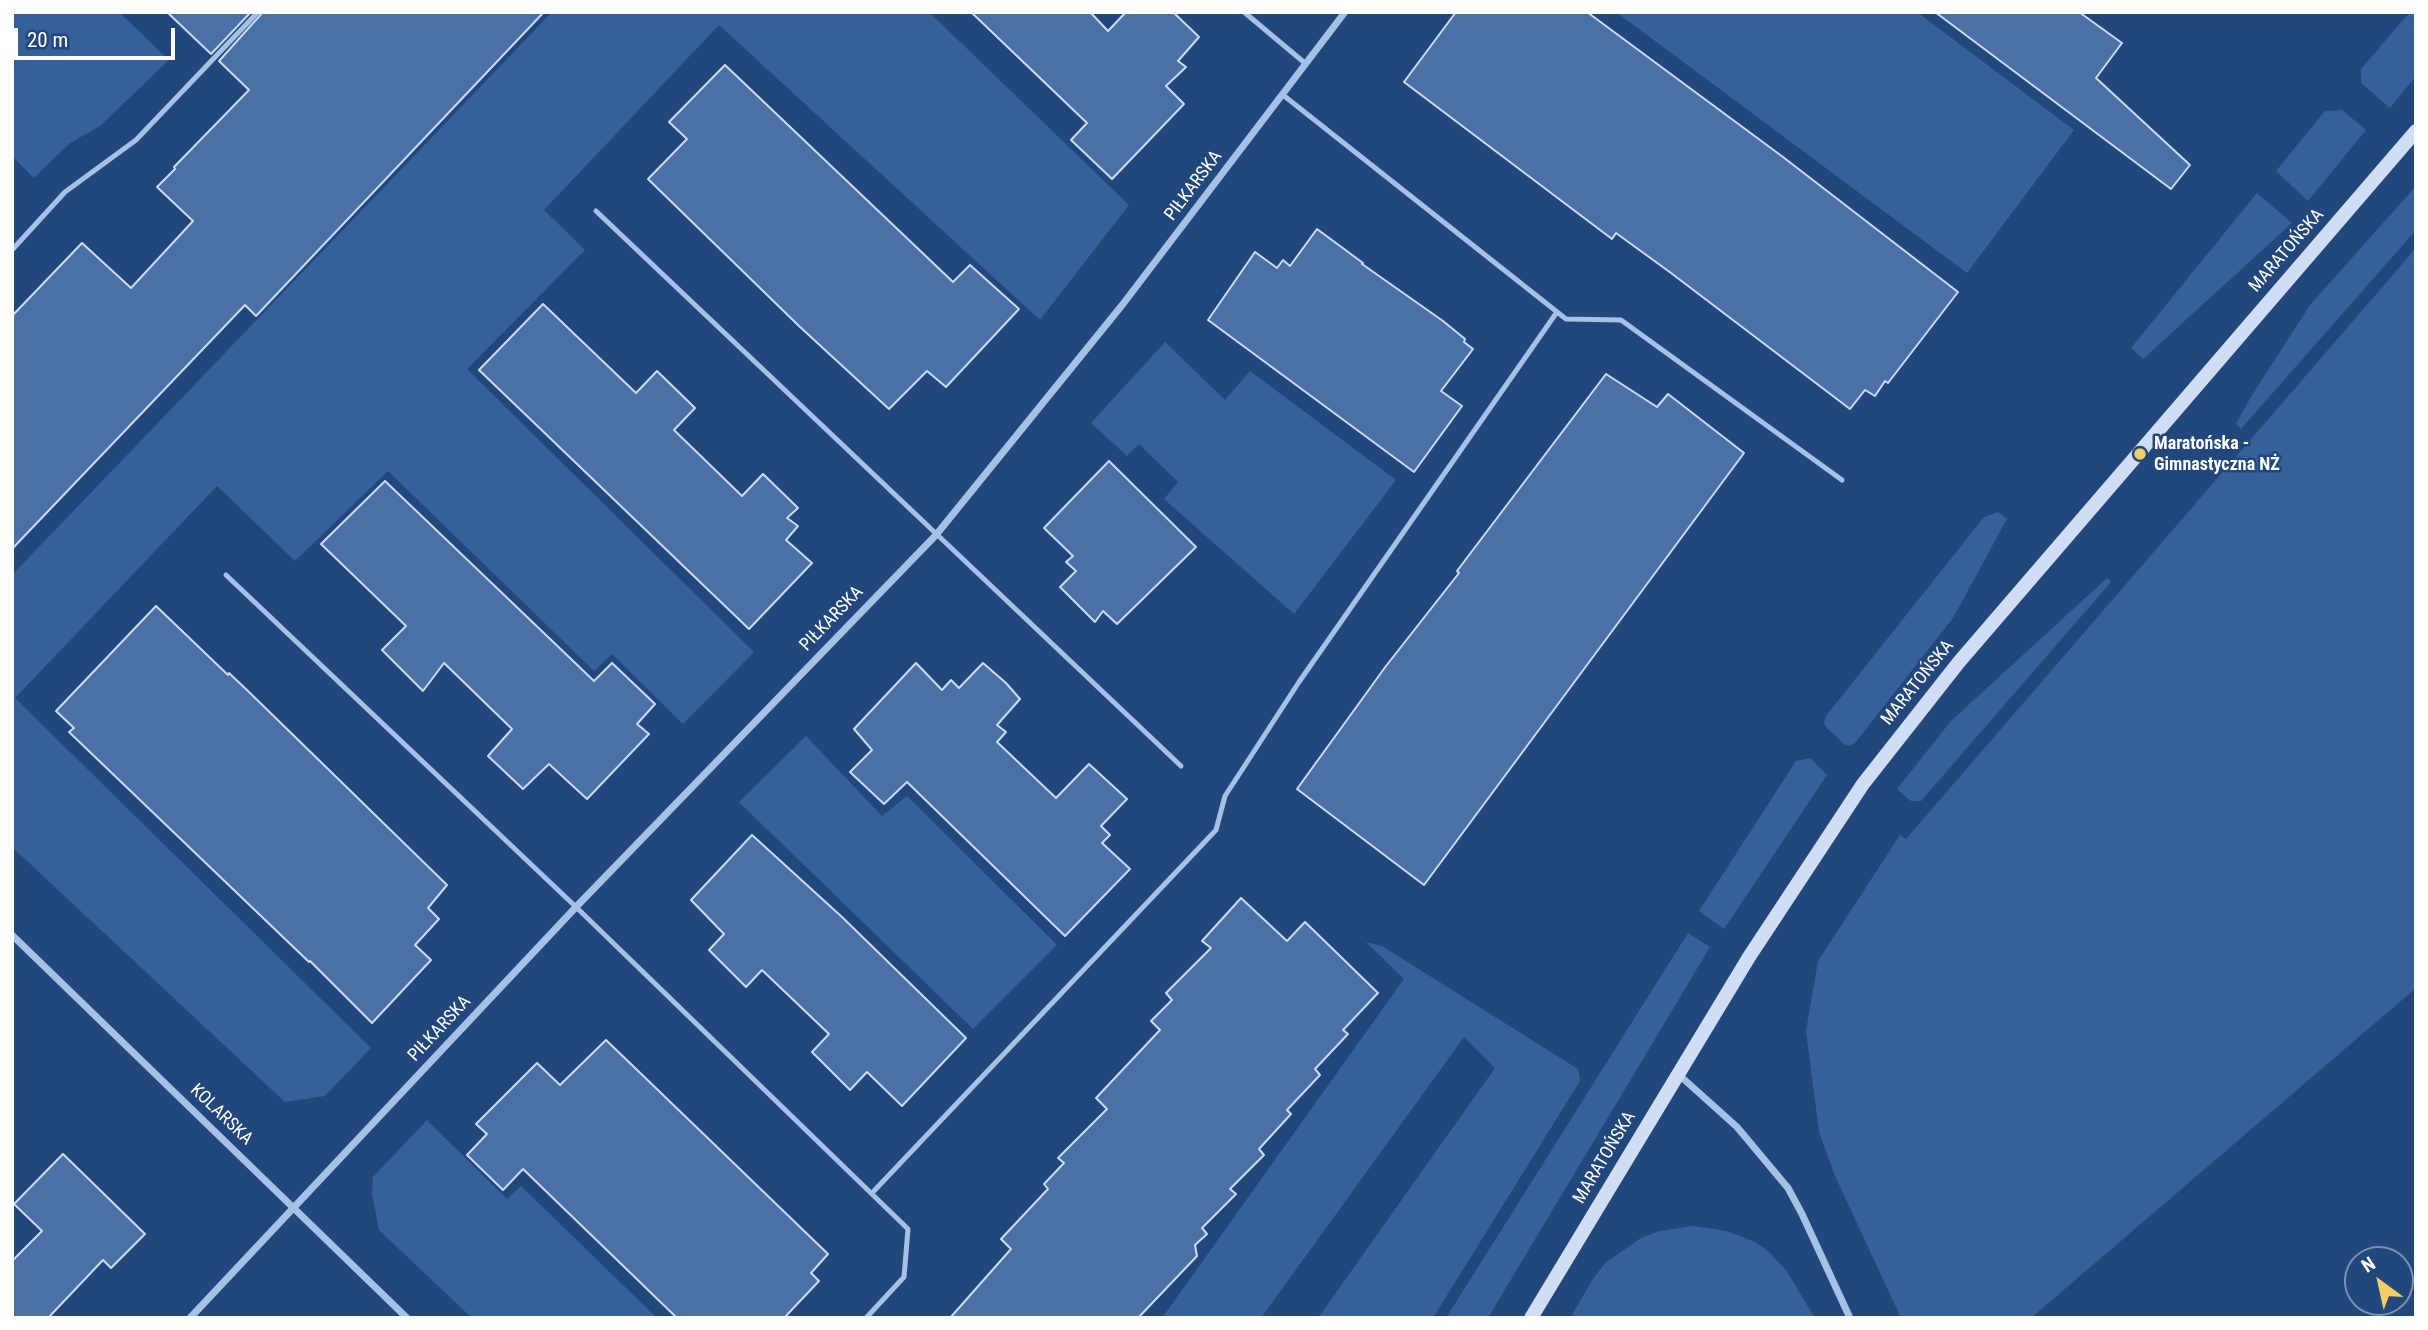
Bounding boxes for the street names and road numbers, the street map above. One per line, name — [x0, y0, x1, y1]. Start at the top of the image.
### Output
street label: PIŁKARSKA — [1161, 147, 1227, 225]
street label: MARATOŃSKA — [2245, 205, 2329, 297]
street label: PIŁKARSKA — [796, 582, 868, 656]
street label: MARATOŃSKA — [1877, 636, 1959, 730]
street label: PIŁKARSKA — [404, 992, 476, 1066]
street label: KOLARSKA — [185, 1080, 257, 1150]
street label: MARATOŃSKA — [1569, 1108, 1641, 1208]

